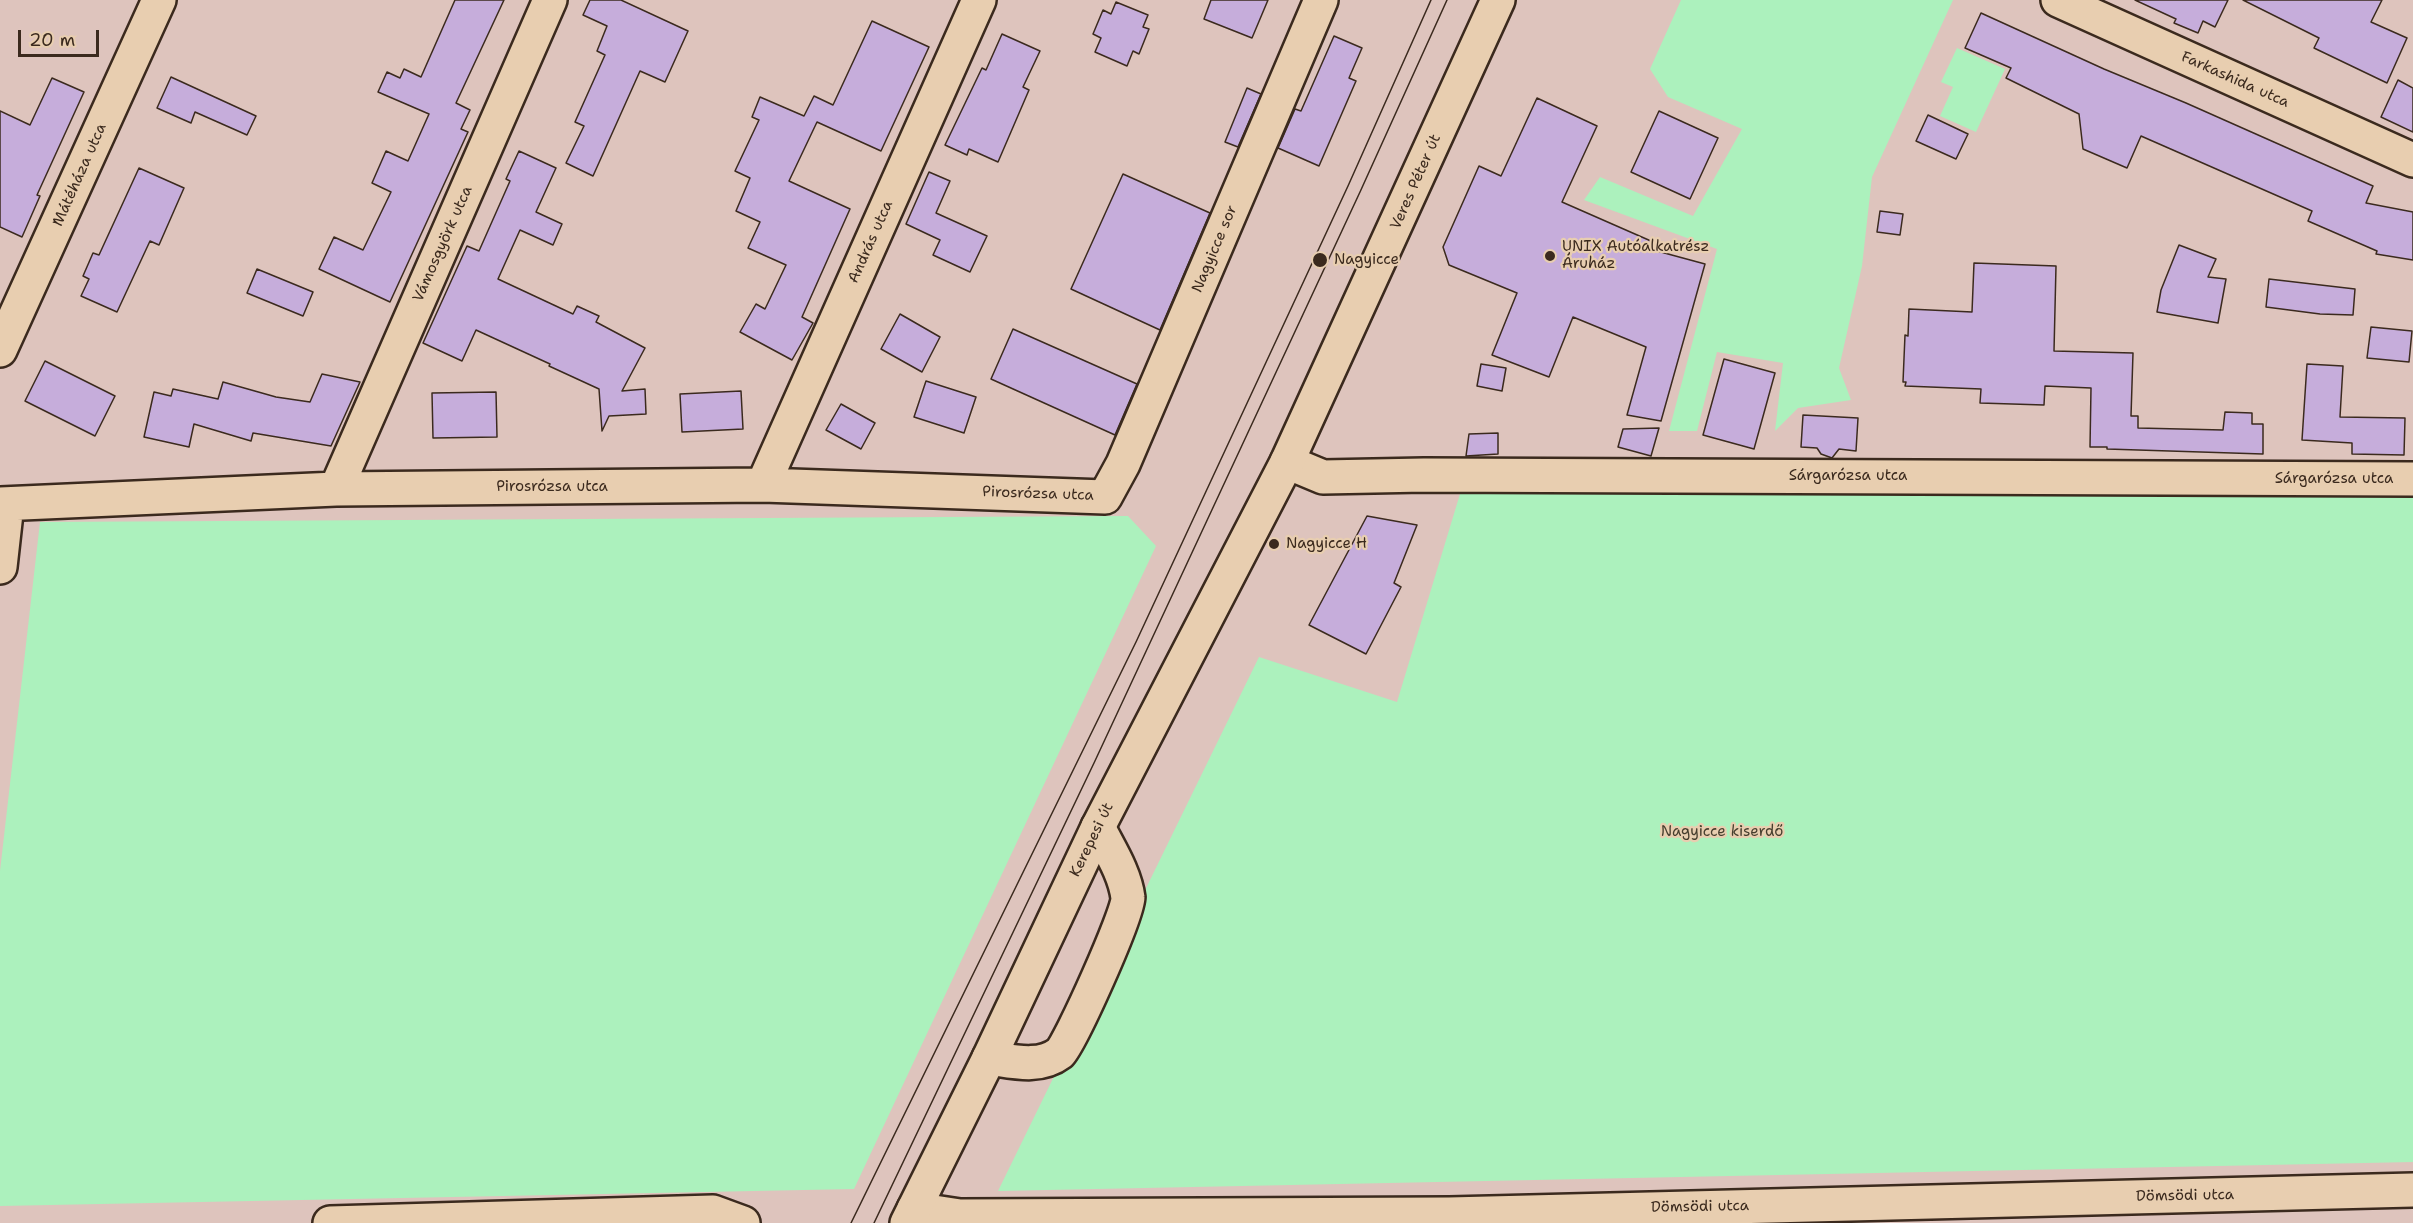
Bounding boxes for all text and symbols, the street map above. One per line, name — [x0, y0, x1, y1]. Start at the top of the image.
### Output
scale bar — [21, 18, 102, 56]
text: 20 m — [29, 28, 75, 52]
street label: Farkashida utca — [2178, 48, 2292, 112]
street label: Mátéháza utca — [49, 121, 111, 229]
street label: Veres Péter út — [1387, 132, 1445, 232]
street label: Vámosgyörk utca — [409, 183, 477, 305]
street label: András utca — [845, 198, 897, 286]
street label: Nagyicce sor — [1188, 203, 1242, 295]
place label: UNIX Autóalkatrész Áruház — [1562, 238, 1709, 273]
marker: UNIX Autóalkatrész Áruház — [1543, 249, 1557, 263]
marker: Nagyicce — [1311, 251, 1329, 269]
place label: Nagyicce — [1334, 251, 1399, 269]
street label: Sárgarózsa utca — [1789, 467, 1907, 485]
street label: Sárgarózsa utca — [2275, 470, 2393, 488]
street label: Pirosrózsa utca — [496, 478, 608, 496]
street label: Pirosrózsa utca — [982, 483, 1094, 505]
place label: Nagyicce H — [1286, 535, 1367, 553]
marker: Nagyicce H — [1267, 537, 1281, 551]
street label: Kerepesi út — [1066, 800, 1118, 880]
park label: Nagyicce kiserdő — [1661, 823, 1783, 841]
street label: Dömsödi utca — [2136, 1186, 2234, 1206]
street label: Dömsödi utca — [1651, 1197, 1749, 1217]

